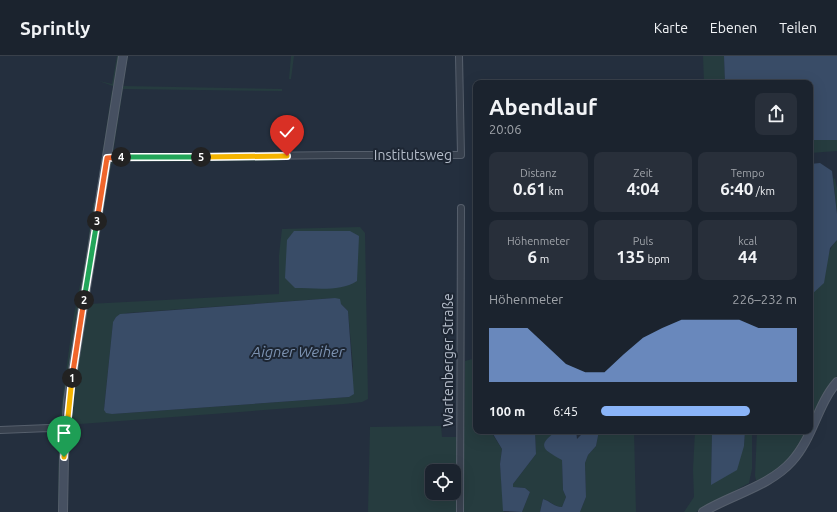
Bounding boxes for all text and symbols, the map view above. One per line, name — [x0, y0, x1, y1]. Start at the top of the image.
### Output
text: Sprintly — [20, 17, 90, 39]
text: Karte — [654, 20, 688, 36]
text: Ebenen — [710, 20, 757, 36]
text: Teilen — [779, 20, 817, 36]
button: share — [755, 93, 797, 135]
text: Abendlauf — [489, 94, 597, 119]
pin — [270, 115, 304, 156]
icon: check — [276, 121, 298, 143]
text: 20:06 — [489, 122, 522, 136]
pin: 4 — [111, 147, 131, 167]
pin: 5 — [191, 147, 211, 167]
street label: Institutsweg — [374, 147, 452, 163]
text: 4 — [118, 151, 124, 163]
text: 5 — [198, 151, 204, 163]
text: Distanz — [520, 167, 557, 179]
text: Zeit — [633, 167, 653, 179]
text: Tempo — [731, 167, 765, 179]
text: 0.61 — [513, 179, 546, 198]
text: 4:04 — [627, 179, 659, 198]
text: 6:40 — [720, 179, 753, 198]
text: km — [546, 185, 564, 197]
text: /km — [753, 185, 775, 197]
pin: 3 — [87, 211, 107, 231]
text: 3 — [94, 215, 100, 227]
text: Höhenmeter — [507, 235, 570, 247]
text: Puls — [633, 235, 653, 247]
text: kcal — [738, 235, 757, 247]
text: 6 — [528, 247, 537, 266]
text: 135 — [616, 247, 645, 266]
text: 44 — [738, 247, 757, 266]
text: m — [537, 253, 549, 265]
text: bpm — [645, 253, 670, 265]
pin: 2 — [74, 290, 94, 310]
text: Höhenmeter — [489, 292, 563, 306]
text: 226–232 m — [732, 292, 797, 306]
street label: Wartenberger Straße — [440, 293, 456, 427]
text: 2 — [81, 294, 87, 306]
water label: Aigner Weiher — [251, 343, 346, 360]
pin: 1 — [62, 368, 82, 388]
text: 1 — [69, 372, 75, 384]
text: 100 m — [489, 404, 525, 418]
text: 6:45 — [553, 404, 578, 418]
pin — [47, 416, 81, 457]
icon: arrive — [53, 422, 75, 444]
map controls — [425, 464, 461, 500]
button: locate — [425, 464, 461, 500]

